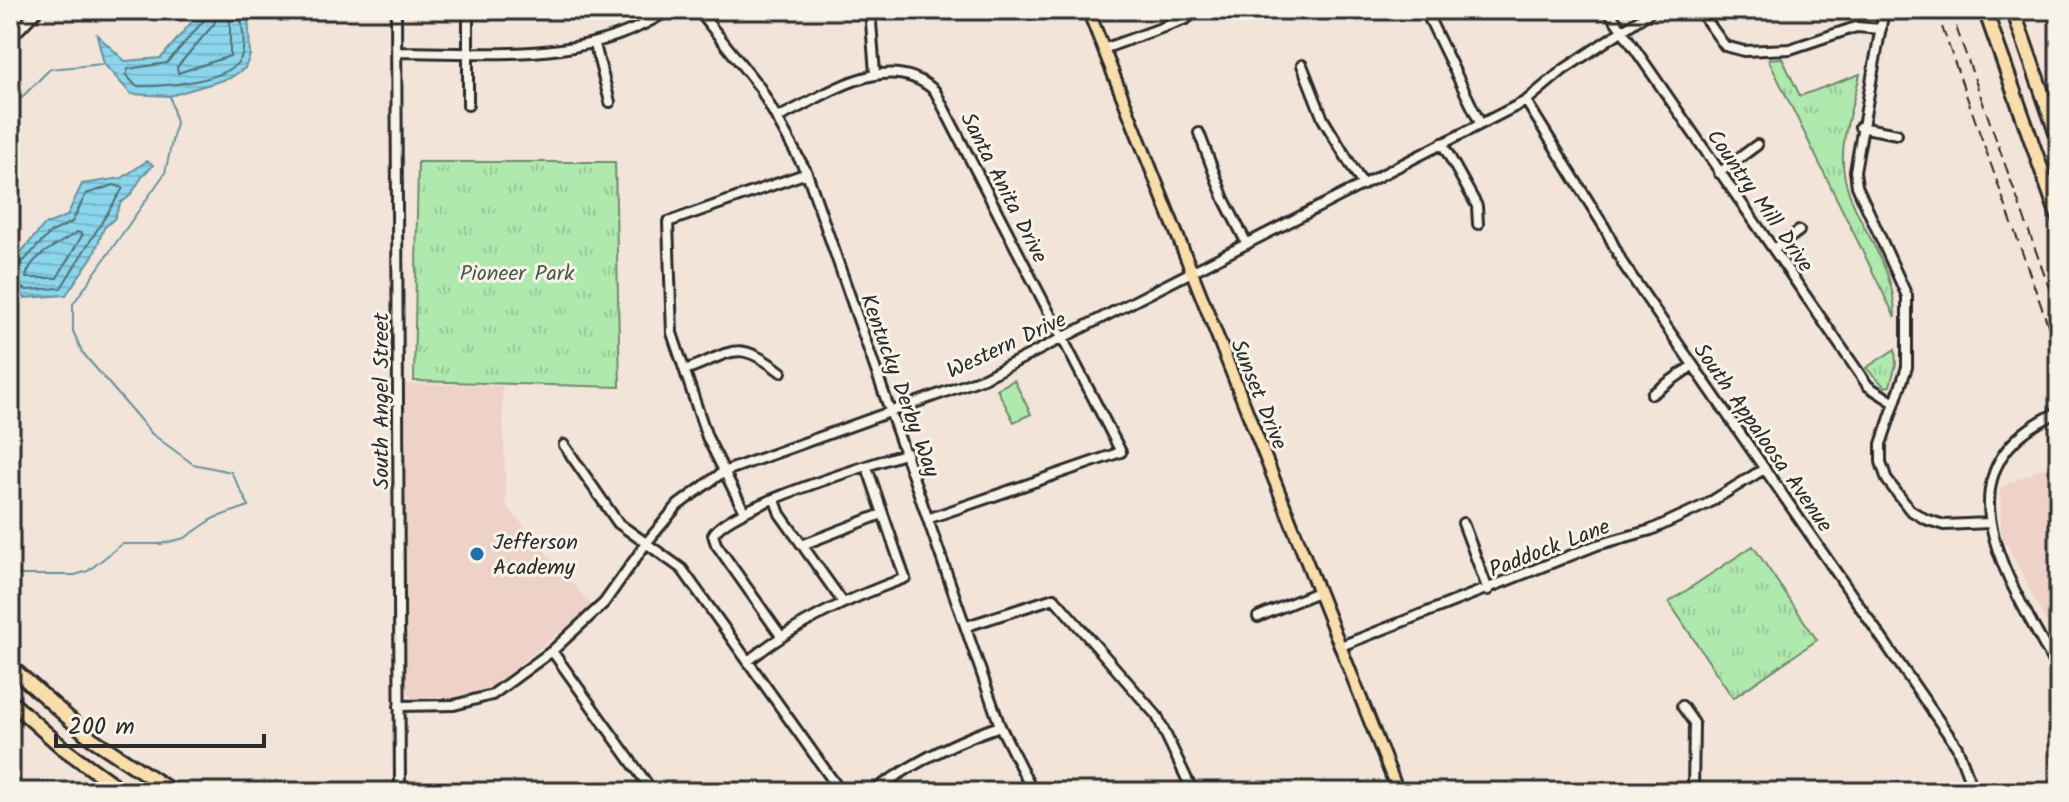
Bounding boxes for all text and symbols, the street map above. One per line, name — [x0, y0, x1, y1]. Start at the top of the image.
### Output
street label: Santa Anita Drive — [950, 107, 1056, 270]
street label: Country Mill Drive — [1696, 122, 1822, 281]
park label: Pioneer Park — [460, 257, 575, 292]
street label: Kentucky Derby Way — [849, 289, 948, 483]
street label: Western Drive — [941, 303, 1073, 389]
street label: South Angel Street — [365, 312, 400, 489]
street label: Sunset Drive — [1220, 334, 1296, 456]
street label: South Appaloosa Avenue — [1683, 336, 1841, 541]
street label: Paddock Lane — [1484, 510, 1616, 588]
place label: Jefferson Academy — [493, 526, 578, 586]
marker: Jefferson Academy — [468, 545, 486, 563]
scale bar — [56, 698, 264, 748]
text: 200 m — [68, 708, 135, 747]

